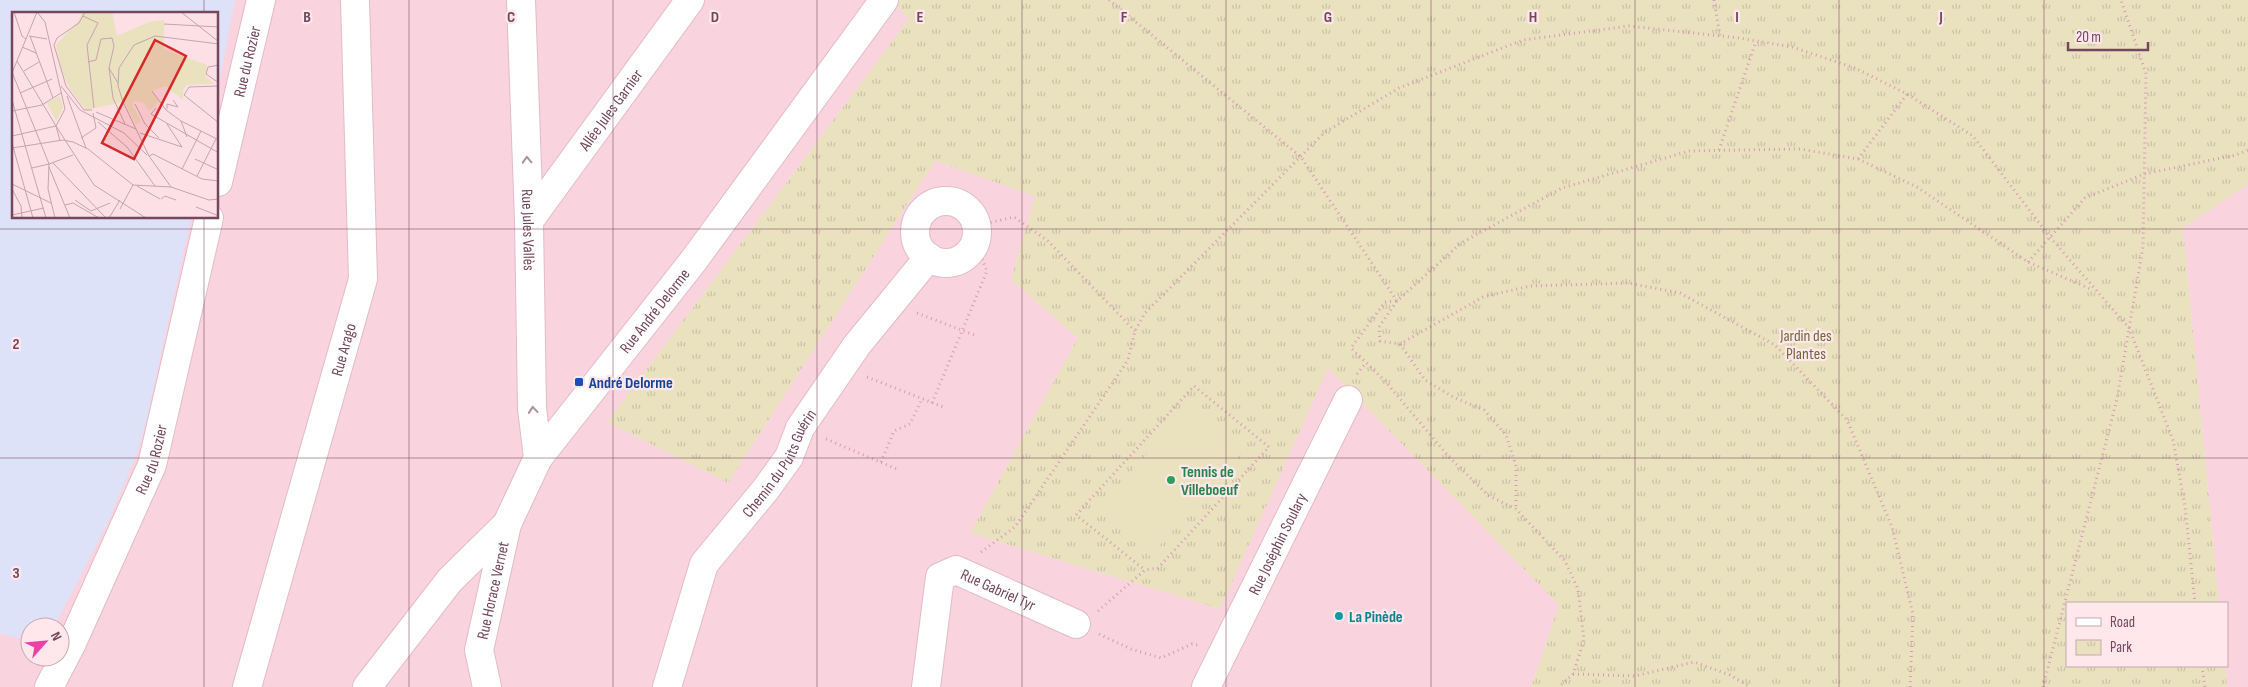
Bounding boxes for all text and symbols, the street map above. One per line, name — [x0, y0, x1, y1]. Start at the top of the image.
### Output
text: B — [303, 8, 311, 27]
text: C — [507, 8, 515, 27]
text: D — [711, 8, 719, 27]
text: E — [917, 8, 924, 27]
text: F — [1121, 8, 1128, 27]
text: G — [1324, 8, 1332, 27]
text: H — [1529, 8, 1537, 27]
text: I — [1735, 8, 1739, 27]
text: J — [1938, 8, 1943, 27]
inset map — [12, 12, 219, 219]
scale bar — [2068, 20, 2148, 52]
street label: Rue du Rozier — [230, 24, 266, 99]
text: 20 m — [2076, 28, 2101, 47]
street label: Allée Jules Garnier — [575, 66, 648, 155]
one-way arrow — [521, 156, 532, 164]
street label: Rue Jules Vallès — [517, 189, 538, 271]
street label: Rue André Delorme — [616, 265, 695, 358]
street label: Rue Arago — [328, 321, 361, 378]
park label: Jardin des Plantes — [1779, 327, 1832, 364]
text: 2 — [12, 335, 20, 354]
place label: André Delorme — [588, 374, 673, 393]
marker: André Delorme — [573, 376, 585, 388]
one-way arrow — [527, 406, 538, 414]
street label: Chemin du Puits Guérin — [739, 406, 821, 522]
street label: Rue du Rozier — [132, 422, 172, 498]
place label: Tennis de Villeboeuf — [1181, 463, 1239, 500]
marker: Tennis de Villeboeuf — [1165, 474, 1177, 486]
street label: Rue Joséphin Soulary — [1245, 490, 1312, 598]
street label: Rue Horace Vernet — [474, 540, 514, 641]
text: 3 — [12, 564, 20, 583]
street label: Rue Gabriel Tyr — [958, 565, 1039, 616]
legend — [2066, 602, 2228, 667]
place label: La Pinède — [1349, 608, 1403, 627]
marker: La Pinède — [1333, 610, 1345, 622]
text: Road — [2110, 613, 2135, 632]
north arrow — [20, 617, 70, 667]
text: N — [47, 629, 65, 644]
text: Park — [2110, 638, 2132, 657]

